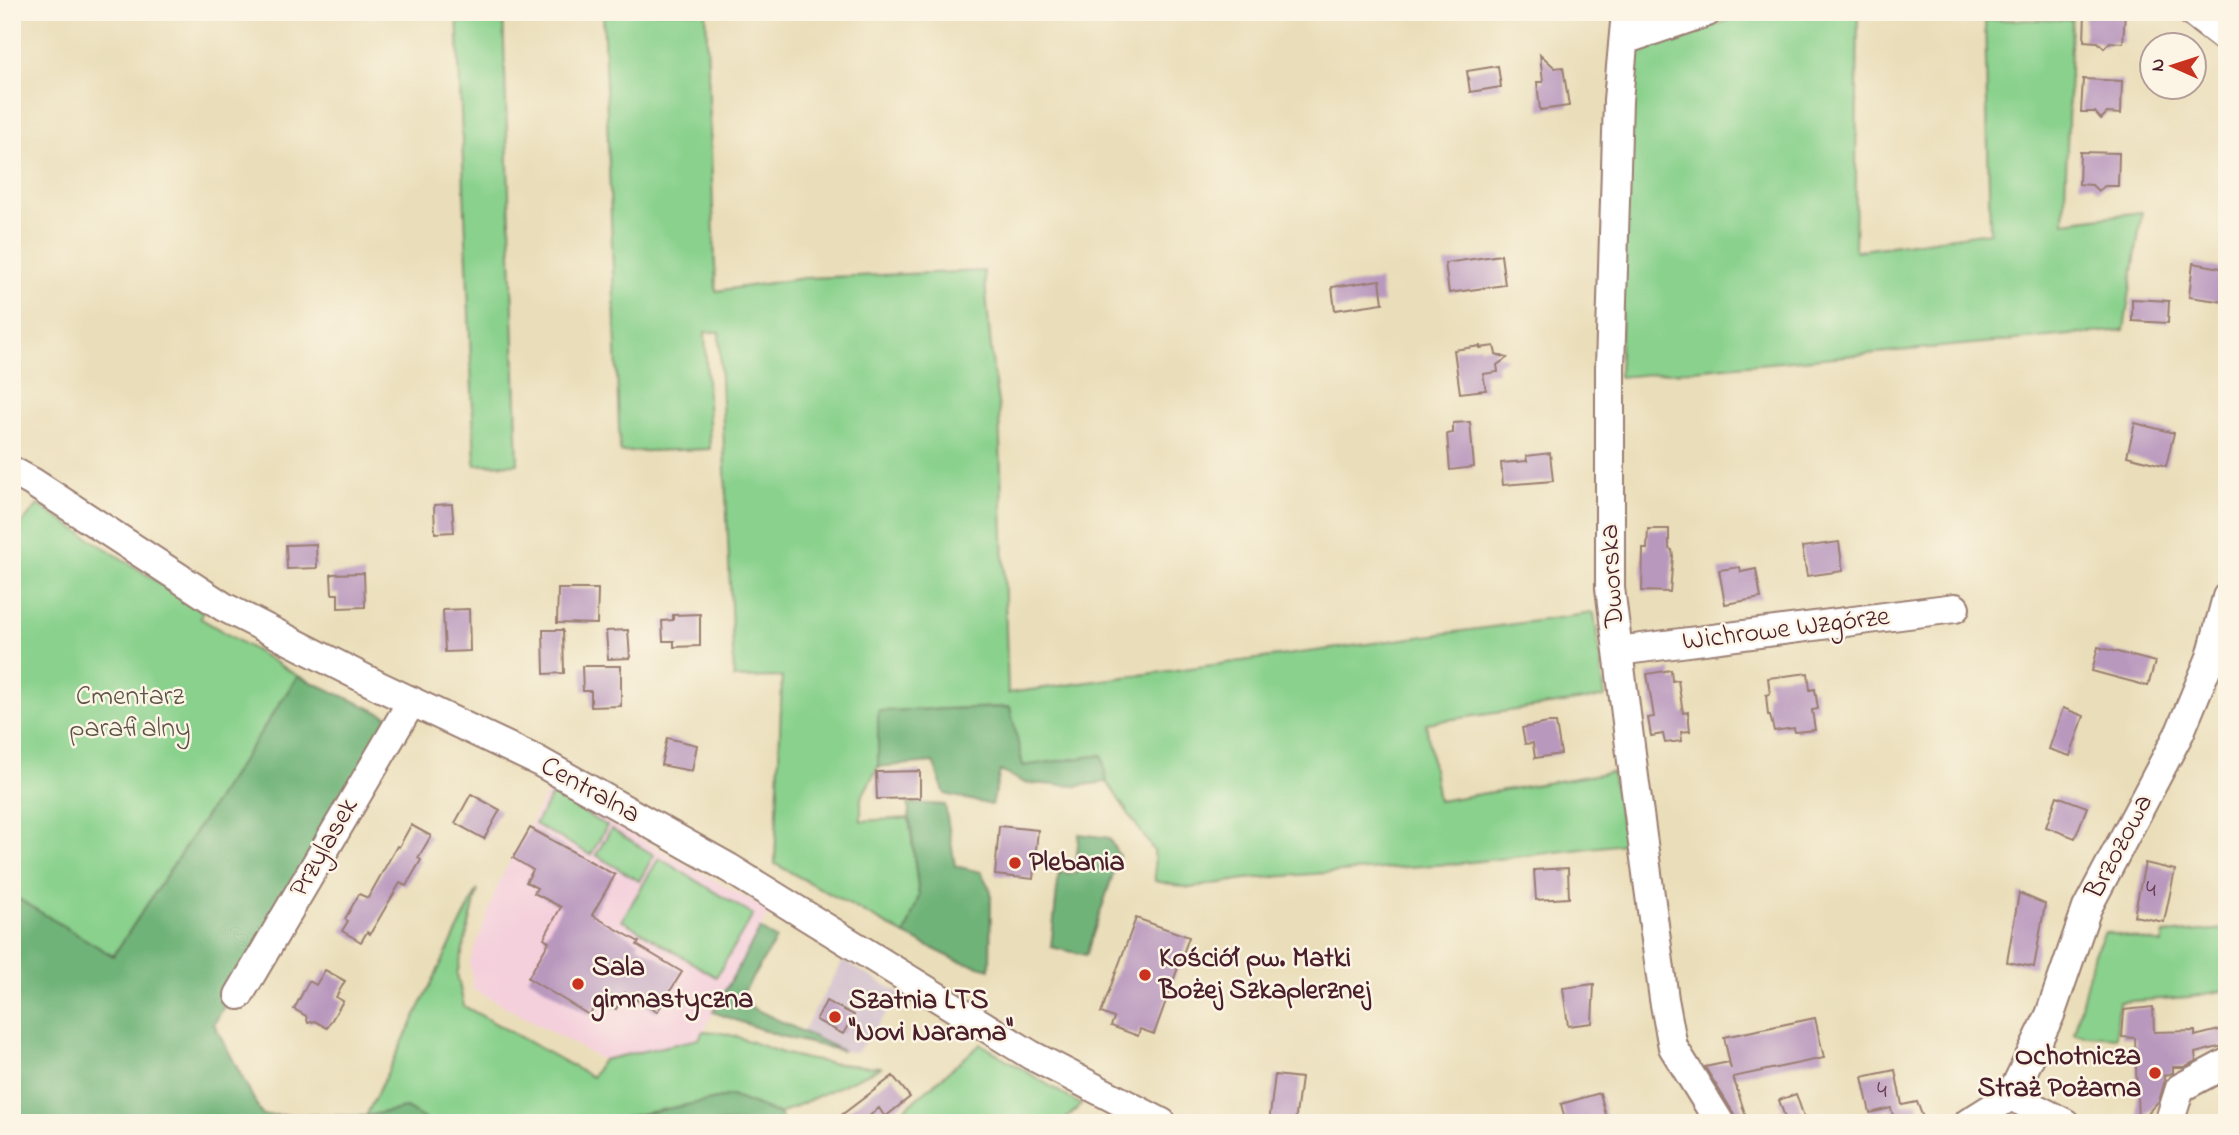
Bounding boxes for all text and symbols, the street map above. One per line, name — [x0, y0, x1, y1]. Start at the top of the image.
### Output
north arrow — [2138, 32, 2208, 102]
text: N — [2145, 58, 2172, 72]
street label: Dworska — [1590, 523, 1636, 630]
street label: Wichrowe Wzgórze — [1680, 597, 1892, 663]
park label: Cmentarz parafialny — [69, 677, 191, 750]
street label: Centralna — [533, 747, 647, 835]
street label: Brzozowa — [2075, 787, 2165, 908]
street label: Przylasek — [280, 790, 370, 906]
place label: Plebania — [1029, 843, 1125, 884]
marker: Plebania — [1007, 855, 1023, 871]
house number: 4 — [2146, 873, 2156, 908]
place label: Kościół pw. Matki Bożej Szkaplerznej — [1157, 939, 1372, 1012]
place label: Sala gimnastyczna — [591, 948, 753, 1022]
marker: Kościół pw. Matki Bożej Szkaplerznej — [1137, 967, 1153, 983]
marker: Sala gimnastyczna — [570, 976, 586, 992]
place label: Szatnia LTS "Novi Narama" — [848, 981, 1014, 1054]
marker: Szatnia LTS "Novi Narama" — [827, 1009, 843, 1025]
place label: Ochotnicza Straż Pożarna — [1978, 1037, 2141, 1110]
marker: Ochotnicza Straż Pożarna — [2147, 1065, 2163, 1081]
house number: 4 — [1877, 1074, 1887, 1109]

